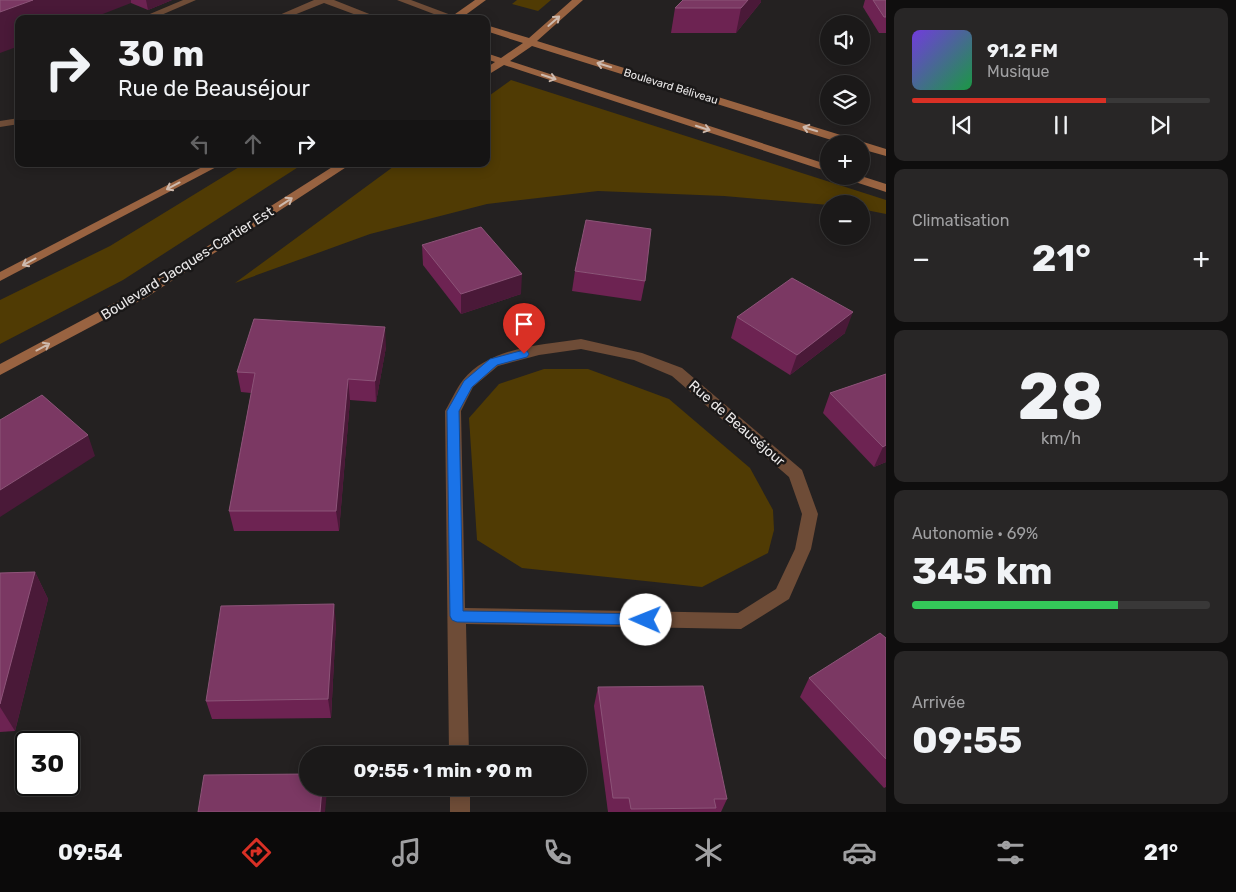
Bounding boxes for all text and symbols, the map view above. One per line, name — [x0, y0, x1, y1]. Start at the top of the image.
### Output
one-way arrow — [547, 15, 560, 27]
map controls — [820, 15, 870, 245]
button: sound — [820, 15, 870, 65]
text: 30 m — [118, 33, 204, 75]
icon: right — [35, 35, 100, 100]
text: 91.2 FM — [987, 39, 1058, 62]
one-way arrow — [597, 60, 613, 69]
text: Musique — [987, 62, 1050, 81]
street label: Boulevard Béliveau — [622, 66, 720, 107]
one-way arrow — [541, 73, 556, 82]
text: Rue de Beauséjour — [118, 75, 310, 102]
button: layers — [820, 75, 870, 125]
icon: previous — [948, 111, 976, 139]
icon: pause — [1047, 111, 1075, 139]
icon: next — [1146, 111, 1174, 139]
one-way arrow — [695, 124, 711, 133]
one-way arrow — [802, 124, 818, 134]
icon: left — [186, 130, 214, 158]
icon: ahead — [239, 130, 267, 158]
icon: right — [292, 130, 320, 158]
button: + — [820, 135, 870, 185]
one-way arrow — [166, 182, 181, 192]
button: − — [820, 195, 870, 245]
one-way arrow — [279, 196, 293, 207]
street label: Boulevard Jacques-Cartier Est — [98, 203, 277, 324]
text: Climatisation — [912, 211, 1009, 230]
text: 21° — [1032, 235, 1091, 281]
text: − — [912, 242, 930, 275]
text: + — [1193, 242, 1210, 275]
one-way arrow — [22, 258, 37, 267]
pin — [503, 303, 545, 354]
icon: arrive — [510, 310, 538, 338]
one-way arrow — [35, 342, 50, 351]
text: 28 — [1018, 358, 1104, 435]
street label: Rue de Beauséjour — [685, 377, 789, 470]
text: km/h — [1041, 429, 1081, 448]
text: Autonomie · 69% — [912, 524, 1038, 543]
text: 345 km — [912, 548, 1053, 594]
position arrow — [619, 593, 671, 645]
text: Arrivée — [912, 693, 965, 712]
text: 09:55 — [912, 717, 1022, 763]
speed limit sign: 30 — [15, 731, 80, 796]
text: 09:55 · 1 min · 90 m — [353, 759, 533, 782]
icon: directions — [239, 835, 274, 870]
icon: music — [389, 835, 424, 870]
icon: phone — [540, 835, 575, 870]
icon: climate — [691, 835, 726, 870]
icon: car — [842, 835, 877, 870]
icon: filters — [993, 835, 1028, 870]
text: 09:54 — [58, 839, 123, 866]
text: 21° — [1144, 839, 1178, 866]

